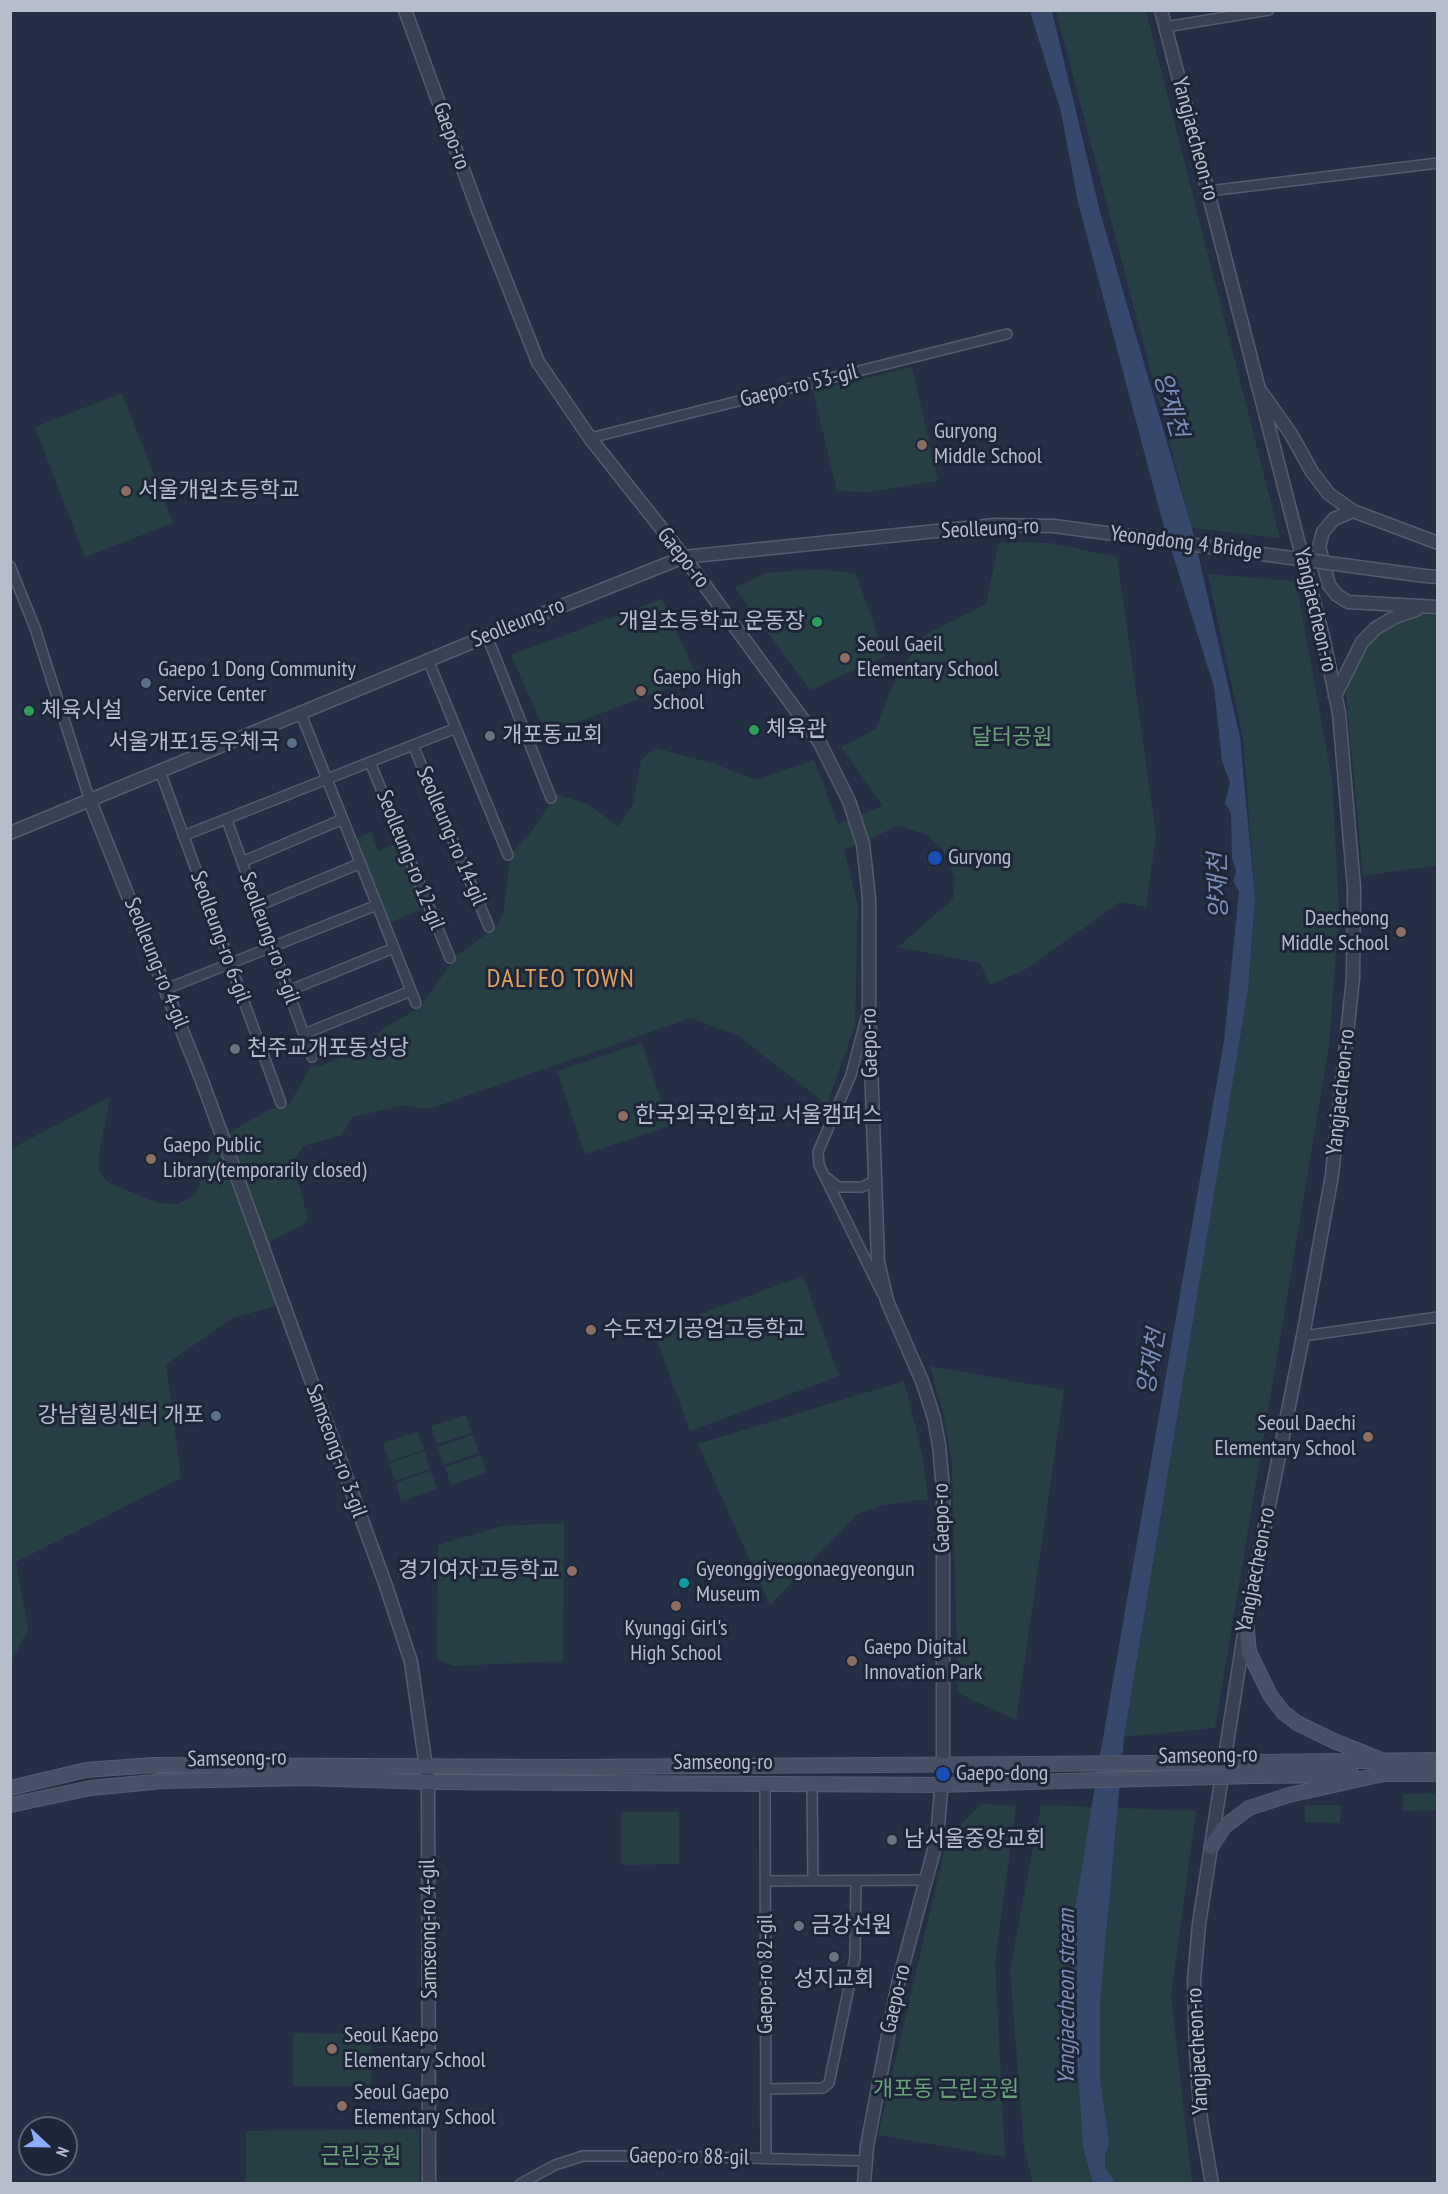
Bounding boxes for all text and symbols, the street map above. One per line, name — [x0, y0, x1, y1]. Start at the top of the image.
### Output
street label: Yangjaecheon-ro — [1166, 74, 1224, 204]
street label: Gaepo-ro — [427, 99, 475, 173]
street label: Gaepo-ro 53-gil — [738, 359, 860, 413]
water label: 양재천 — [1147, 369, 1193, 441]
place label: Guryong Middle School — [934, 419, 1042, 470]
marker: Guryong Middle School — [915, 438, 929, 452]
place label: 서울개원초등학교 — [138, 478, 300, 504]
marker: 서울개원초등학교 — [119, 484, 133, 498]
street label: Seolleung-ro — [940, 513, 1040, 545]
street label: Yeongdong 4 Bridge — [1109, 521, 1263, 565]
street label: Gaepo-ro — [651, 522, 715, 594]
street label: Yangjaecheon-ro — [1288, 545, 1342, 675]
street label: Seolleung-ro — [468, 592, 568, 654]
place label: 개일초등학교 운동장 — [618, 609, 805, 635]
marker: 개일초등학교 운동장 — [810, 615, 824, 629]
place label: Seoul Gaeil Elementary School — [857, 632, 999, 684]
marker: Seoul Gaeil Elementary School — [838, 651, 852, 665]
place label: Gaepo 1 Dong Community Service Center — [158, 657, 356, 708]
place label: Gaepo High School — [653, 665, 741, 716]
marker: Gaepo 1 Dong Community Service Center — [139, 676, 153, 690]
marker: Gaepo High School — [634, 684, 648, 698]
place label: 체육시설 — [41, 698, 122, 724]
marker: 체육시설 — [22, 704, 36, 718]
place label: 체육관 — [766, 717, 827, 743]
place label: 개포동교회 — [502, 723, 603, 749]
marker: 체육관 — [747, 723, 761, 737]
park label: 달터공원 — [972, 725, 1052, 751]
marker: 개포동교회 — [483, 729, 497, 743]
place label: 서울개포1동우체국 — [108, 730, 280, 756]
marker: 서울개포1동우체국 — [285, 736, 299, 750]
street label: Seolleung-ro 14-gil — [410, 763, 492, 909]
street label: Seolleung-ro 12-gil — [370, 786, 450, 934]
place label: Guryong — [948, 845, 1011, 871]
marker: Guryong — [926, 849, 944, 867]
water label: 양재천 — [1204, 853, 1234, 919]
street label: Seolleung-ro 6-gil — [184, 868, 256, 1006]
street label: Seolleung-ro 8-gil — [233, 869, 305, 1007]
street label: Seolleung-ro 4-gil — [118, 894, 194, 1032]
place label: Daecheong Middle School — [1281, 906, 1389, 957]
marker: Daecheong Middle School — [1394, 925, 1408, 939]
district label: DALTEO TOWN — [487, 964, 635, 996]
street label: Gaepo-ro — [856, 1008, 884, 1078]
street label: Yangjaecheon-ro — [1321, 1028, 1361, 1156]
place label: 천주교개포동성당 — [247, 1036, 409, 1062]
marker: 천주교개포동성당 — [228, 1042, 242, 1056]
place label: 한국외국인학교 서울캠퍼스 — [635, 1103, 883, 1129]
marker: 한국외국인학교 서울캠퍼스 — [616, 1109, 630, 1123]
place label: Gaepo Public Library(temporarily closed) — [163, 1133, 366, 1184]
marker: Gaepo Public Library(temporarily closed) — [144, 1152, 158, 1166]
place label: 수도전기공업고등학교 — [603, 1317, 805, 1343]
marker: 수도전기공업고등학교 — [584, 1323, 598, 1337]
water label: 양재천 — [1132, 1327, 1172, 1397]
street label: Samseong-ro 3-gil — [300, 1381, 372, 1521]
place label: 강남힐링센터 개포 — [37, 1403, 204, 1429]
marker: 강남힐링센터 개포 — [209, 1409, 223, 1423]
place label: Seoul Daechi Elementary School — [1214, 1411, 1356, 1462]
marker: Seoul Daechi Elementary School — [1361, 1430, 1375, 1444]
street label: Gaepo-ro — [928, 1483, 956, 1553]
street label: Yangjaecheon-ro — [1231, 1505, 1281, 1635]
place label: Gyeonggiyeogonaegyeongun Museum — [696, 1557, 915, 1609]
place label: 경기여자고등학교 — [398, 1558, 560, 1584]
marker: 경기여자고등학교 — [565, 1564, 579, 1578]
marker: Gyeonggiyeogonaegyeongun Museum — [677, 1576, 691, 1590]
marker: Kyunggi Girl's High School — [669, 1599, 683, 1613]
place label: Kyunggi Girl's High School — [625, 1616, 727, 1668]
place label: Gaepo Digital Innovation Park — [864, 1635, 982, 1687]
marker: Gaepo Digital Innovation Park — [845, 1654, 859, 1668]
street label: Samseong-ro — [1158, 1742, 1258, 1770]
street label: Samseong-ro — [187, 1745, 287, 1773]
street label: Samseong-ro — [673, 1750, 773, 1776]
place label: Gaepo-dong — [956, 1761, 1048, 1787]
marker: Gaepo-dong — [934, 1765, 952, 1783]
place label: 남서울중앙교회 — [904, 1827, 1046, 1853]
marker: 남서울중앙교회 — [885, 1833, 899, 1847]
street label: Samseong-ro 4-gil — [415, 1859, 443, 1999]
water label: Yangjaecheon stream — [1053, 1909, 1081, 2085]
place label: 금강선원 — [811, 1913, 892, 1939]
street label: Gaepo-ro 82-gil — [753, 1914, 779, 2034]
marker: 금강선원 — [792, 1919, 806, 1933]
marker: 성지교회 — [827, 1950, 841, 1964]
street label: Gaepo-ro — [875, 1962, 917, 2036]
place label: 성지교회 — [794, 1967, 874, 1993]
street label: Yangjaecheon-ro — [1182, 1987, 1214, 2115]
place label: Seoul Kaepo Elementary School — [344, 2023, 486, 2074]
marker: Seoul Kaepo Elementary School — [325, 2042, 339, 2056]
park label: 개포동 근린공원 — [873, 2077, 1019, 2103]
place label: Seoul Gaepo Elementary School — [354, 2080, 496, 2132]
marker: Seoul Gaepo Elementary School — [335, 2099, 349, 2113]
north arrow — [18, 2116, 78, 2176]
street label: Gaepo-ro 88-gil — [629, 2143, 749, 2171]
text: N — [52, 2144, 74, 2160]
park label: 근린공원 — [321, 2144, 401, 2170]

